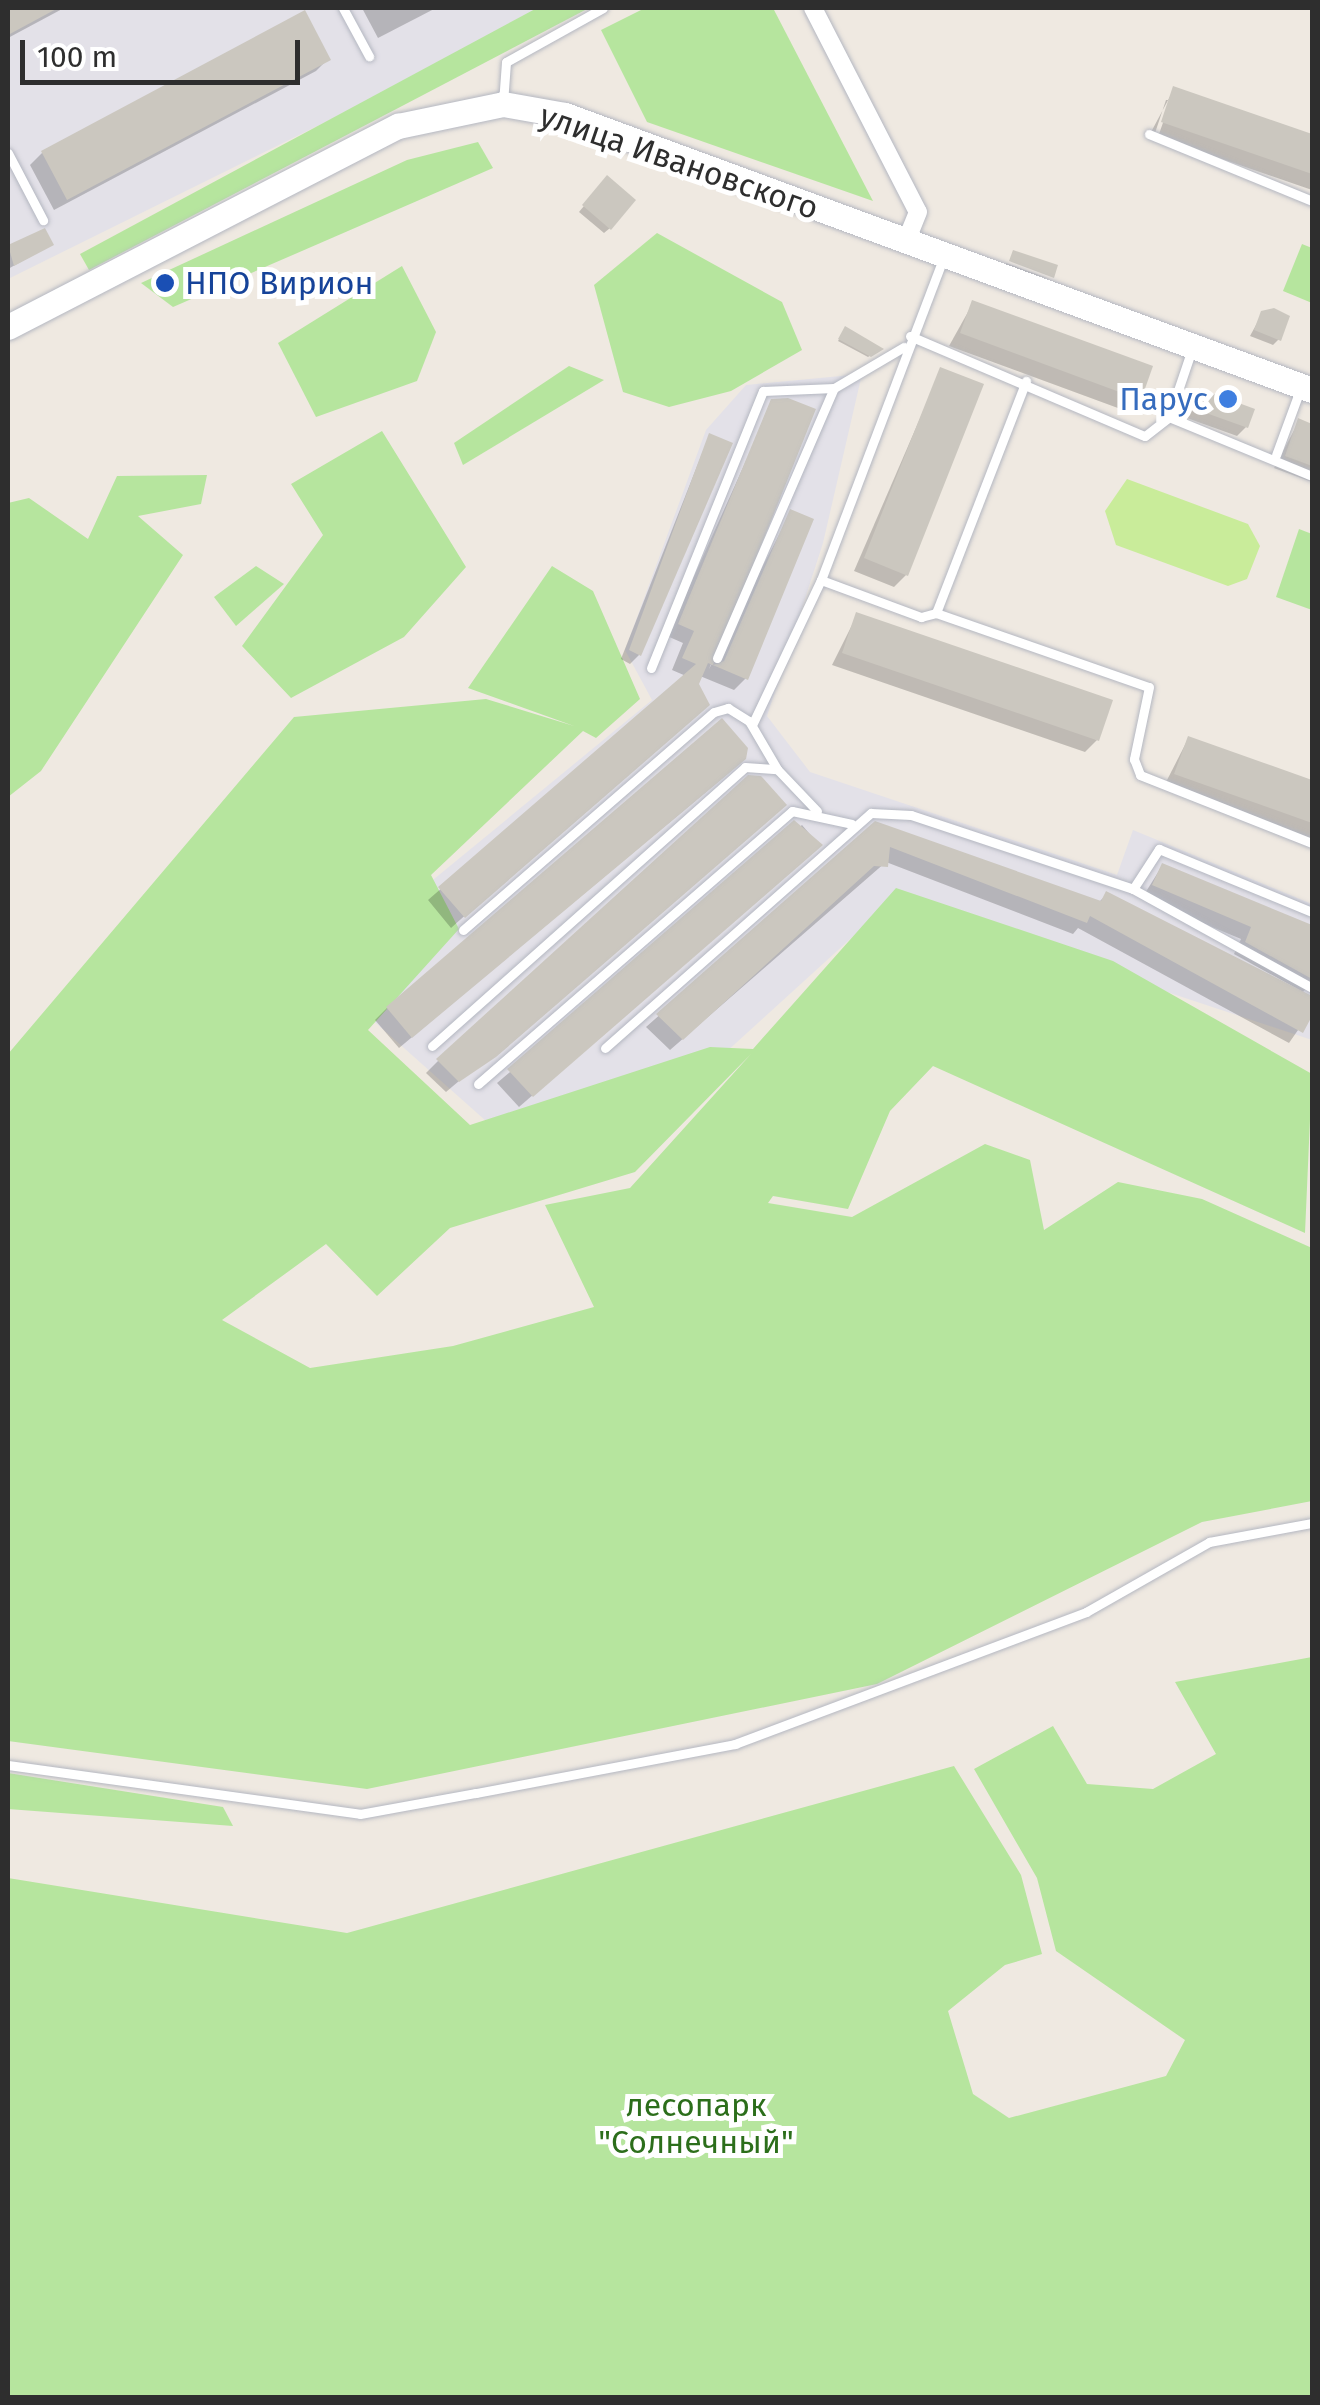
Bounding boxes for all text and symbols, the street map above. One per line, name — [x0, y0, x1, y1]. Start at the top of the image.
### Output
scale bar — [25, 20, 305, 82]
text: 100 m — [37, 39, 117, 75]
street label: улица Ивановского — [535, 96, 823, 228]
place label: НПО Вирион — [185, 264, 374, 302]
marker: НПО Вирион — [154, 272, 176, 294]
place label: Парус — [1119, 380, 1208, 418]
marker: Парус — [1217, 388, 1239, 410]
park label: лесопарк "Солнечный" — [598, 2087, 794, 2162]

